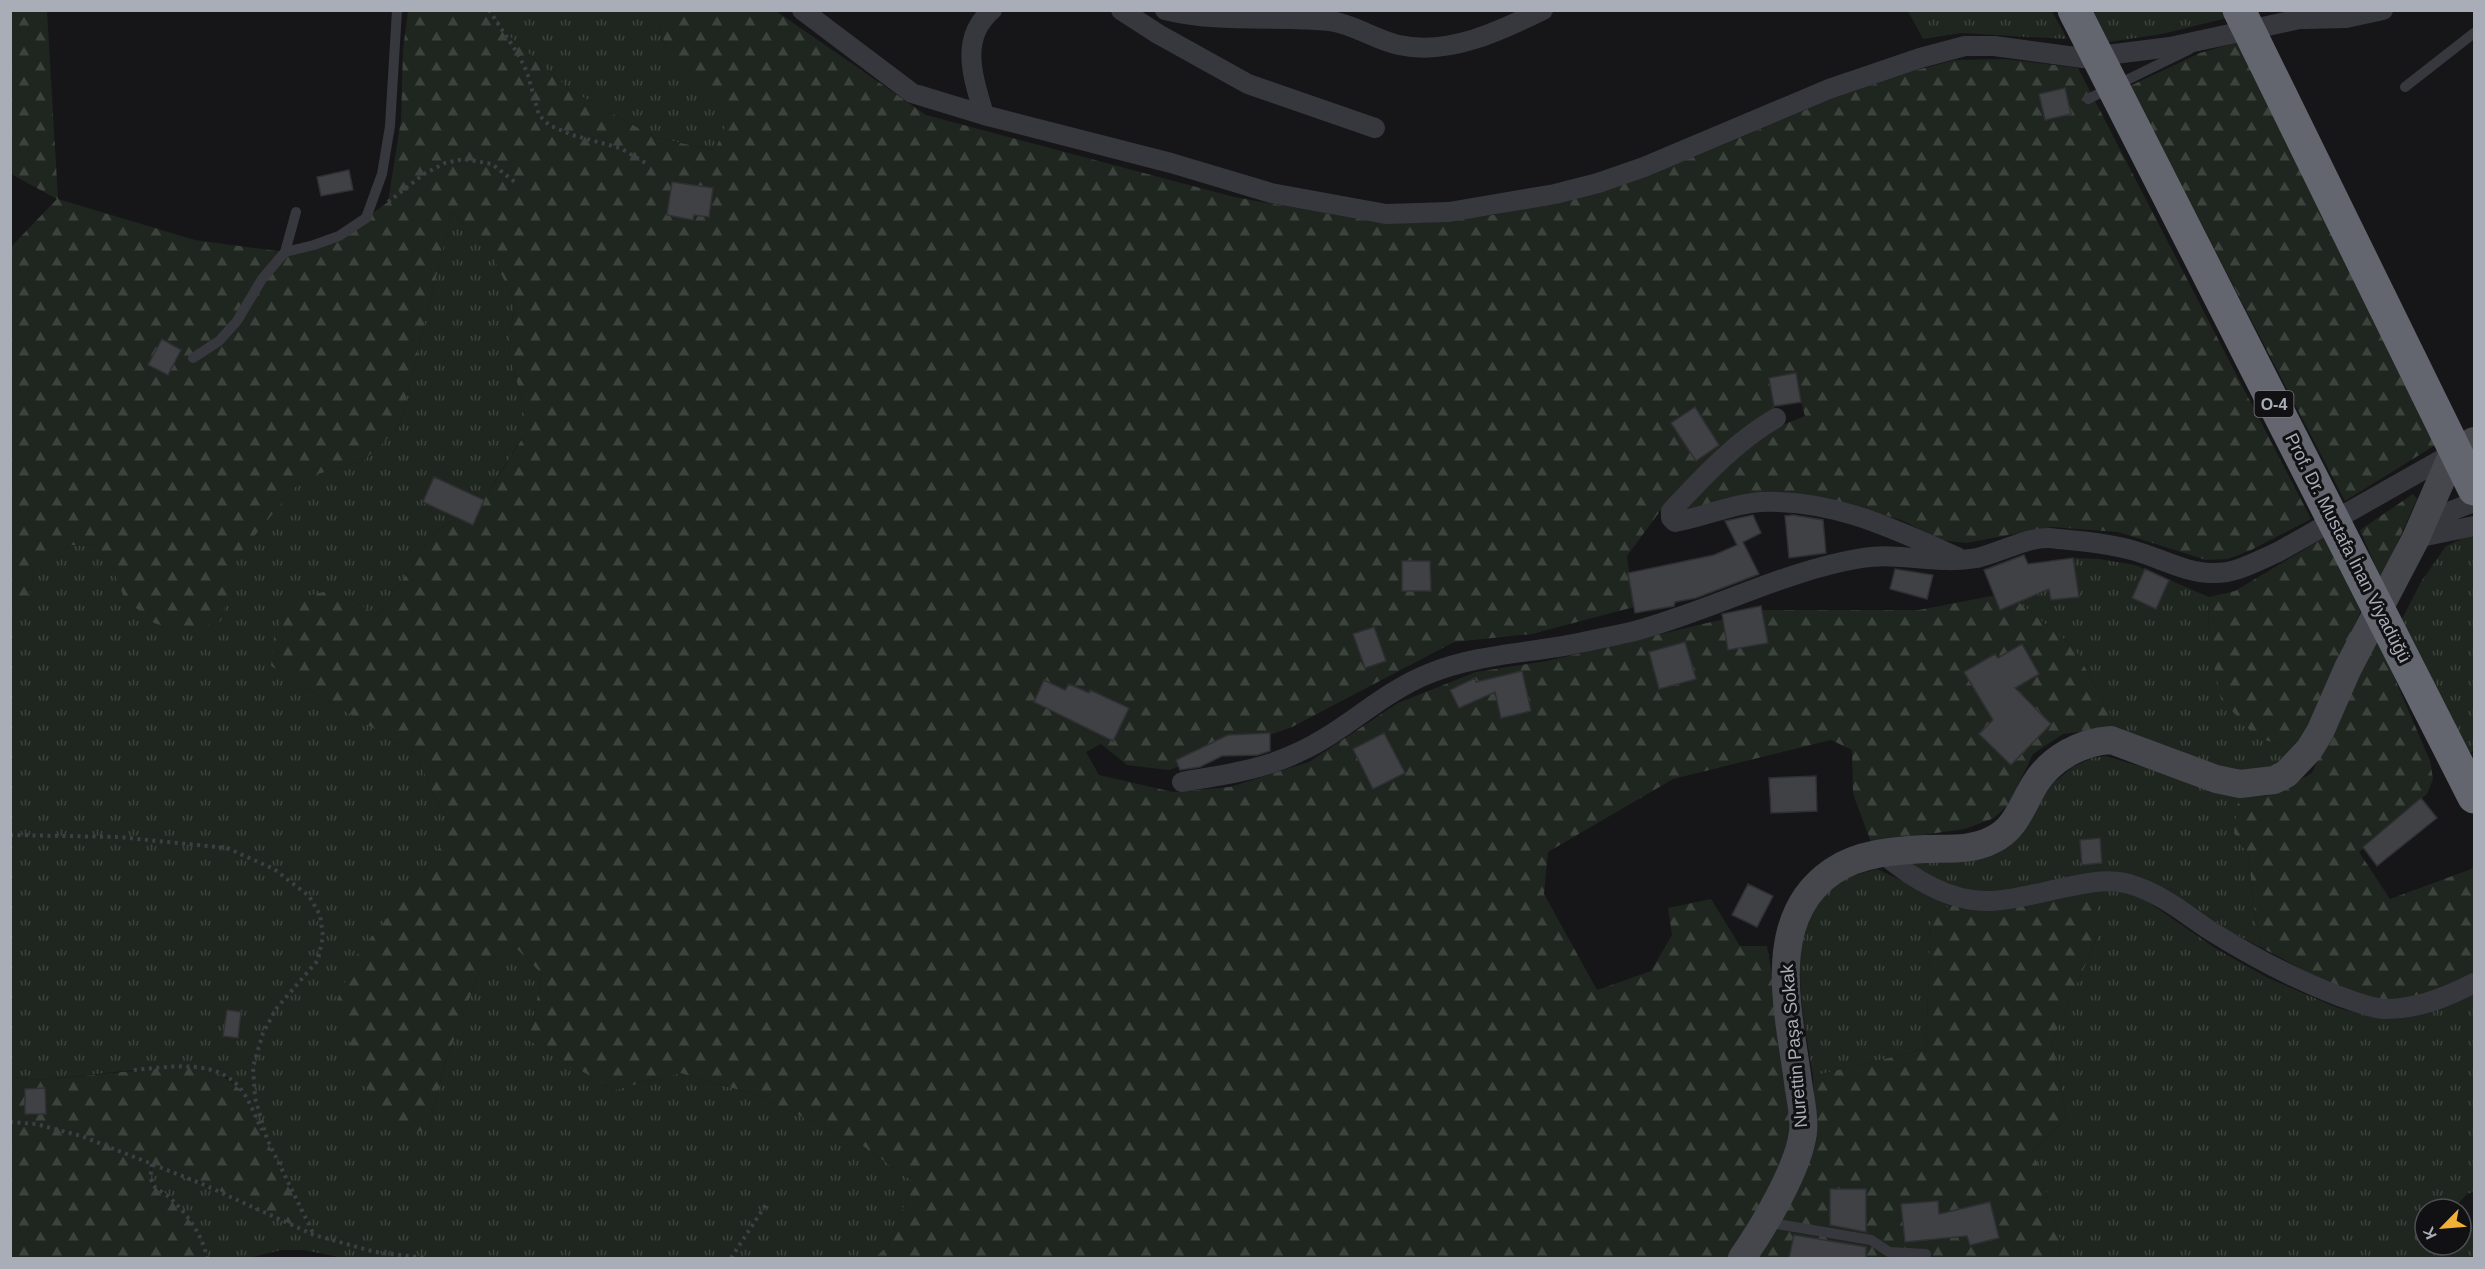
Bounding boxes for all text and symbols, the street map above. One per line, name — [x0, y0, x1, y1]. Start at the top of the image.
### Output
road number: O-4 — [2254, 391, 2294, 417]
street label: Prof. Dr. Mustafa İnan Viyadüğü — [2281, 430, 2415, 666]
street label: Nurettin Paşa Sokak — [1777, 962, 1811, 1129]
north arrow — [2413, 1197, 2473, 1257]
text: K — [2420, 1224, 2440, 1242]

